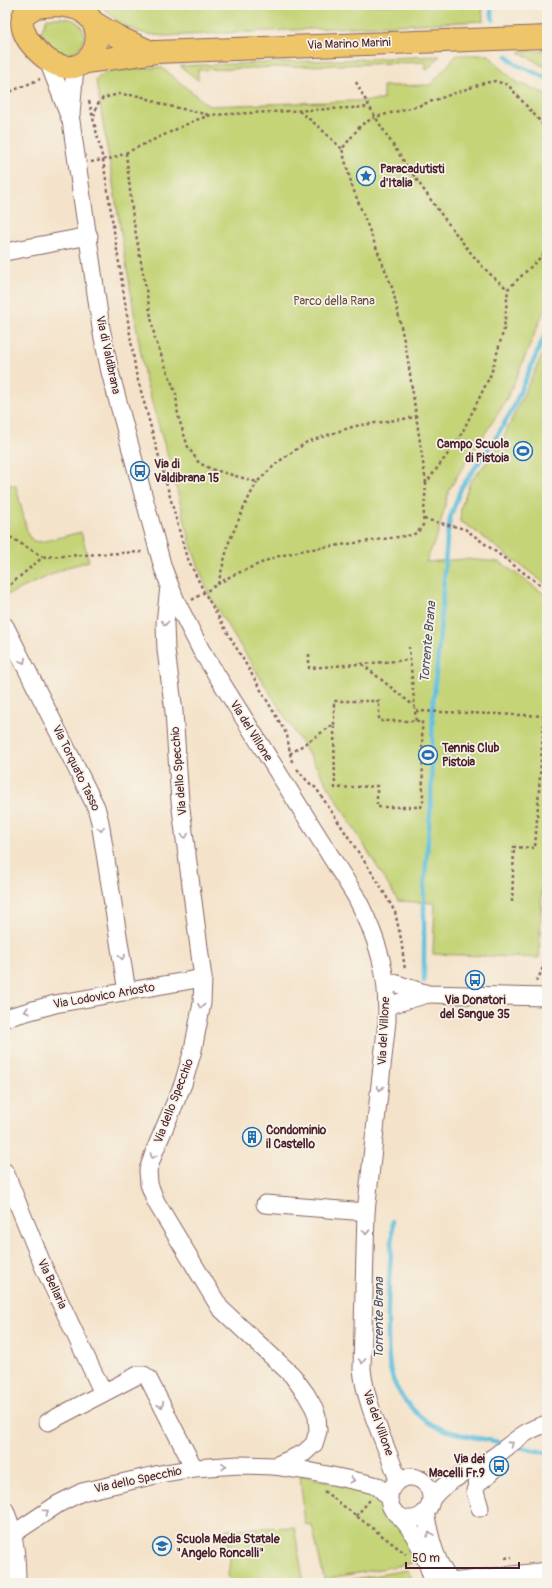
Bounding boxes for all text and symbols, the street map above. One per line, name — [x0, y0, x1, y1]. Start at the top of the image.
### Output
street label: Via Marino Marini — [307, 35, 391, 53]
place label: Paracadutisti d'Italia — [380, 162, 445, 191]
place icon: Paracadutisti d'Italia — [355, 165, 377, 187]
park label: Parco della Rana — [293, 294, 375, 309]
street label: Via di Valdibrana — [92, 315, 124, 396]
place label: Campo Scuola di Pistoia — [437, 437, 509, 466]
sports icon: Campo Scuola di Pistoia — [512, 440, 534, 462]
place label: Via di Valdibrana 15 — [154, 457, 220, 486]
bus stop icon: Via di Valdibrana 15 — [129, 460, 151, 482]
water label: Torrente Brana — [416, 600, 440, 683]
one-way arrow — [161, 620, 170, 626]
one-way arrow — [18, 657, 25, 664]
street label: Via del Villone — [226, 698, 276, 764]
street label: Via Torquato Tasso — [49, 723, 104, 814]
street label: Via dello Specchio — [168, 725, 190, 816]
place label: Tennis Club Pistoia — [441, 741, 500, 770]
sports icon: Tennis Club Pistoia — [417, 744, 439, 766]
one-way arrow — [96, 826, 105, 832]
one-way arrow — [180, 833, 189, 839]
one-way arrow — [117, 954, 125, 961]
bus stop icon: Via Donatori del Sangue 35 — [464, 969, 486, 991]
street label: Via Lodovico Ariosto — [52, 980, 156, 1012]
place label: Via Donatori del Sangue 35 — [440, 993, 511, 1022]
street label: Via del Villone — [375, 996, 393, 1066]
one-way arrow — [197, 1003, 206, 1009]
one-way arrow — [24, 1006, 31, 1015]
street label: Via dello Specchio — [151, 1056, 197, 1145]
one-way arrow — [376, 1085, 385, 1091]
place label: Condominio il Castello — [266, 1123, 327, 1152]
building icon: Condominio il Castello — [241, 1126, 263, 1148]
one-way arrow — [149, 1152, 157, 1159]
one-way arrow — [361, 1229, 370, 1235]
street label: Via Bellaria — [34, 1257, 70, 1312]
water label: Torrente Brana — [371, 1276, 387, 1359]
one-way arrow — [358, 1358, 366, 1364]
street label: Via del Villone — [359, 1388, 397, 1458]
one-way arrow — [157, 1400, 164, 1408]
one-way arrow — [506, 1442, 513, 1449]
place label: Via dei Macelli Fr.9 — [429, 1452, 485, 1481]
bus stop icon: Via dei Macelli Fr.9 — [488, 1455, 510, 1477]
one-way arrow — [221, 1461, 227, 1470]
street label: Via dello Specchio — [93, 1463, 184, 1497]
one-way arrow — [349, 1475, 356, 1483]
one-way arrow — [42, 1509, 49, 1517]
one-way arrow — [426, 1530, 434, 1537]
place label: Scuola Media Statale "Angelo Roncalli" — [176, 1532, 281, 1561]
school or university icon: Scuola Media Statale "Angelo Roncalli" — [151, 1535, 173, 1557]
scale bar — [406, 1544, 519, 1570]
text: 50 m — [412, 1551, 440, 1566]

